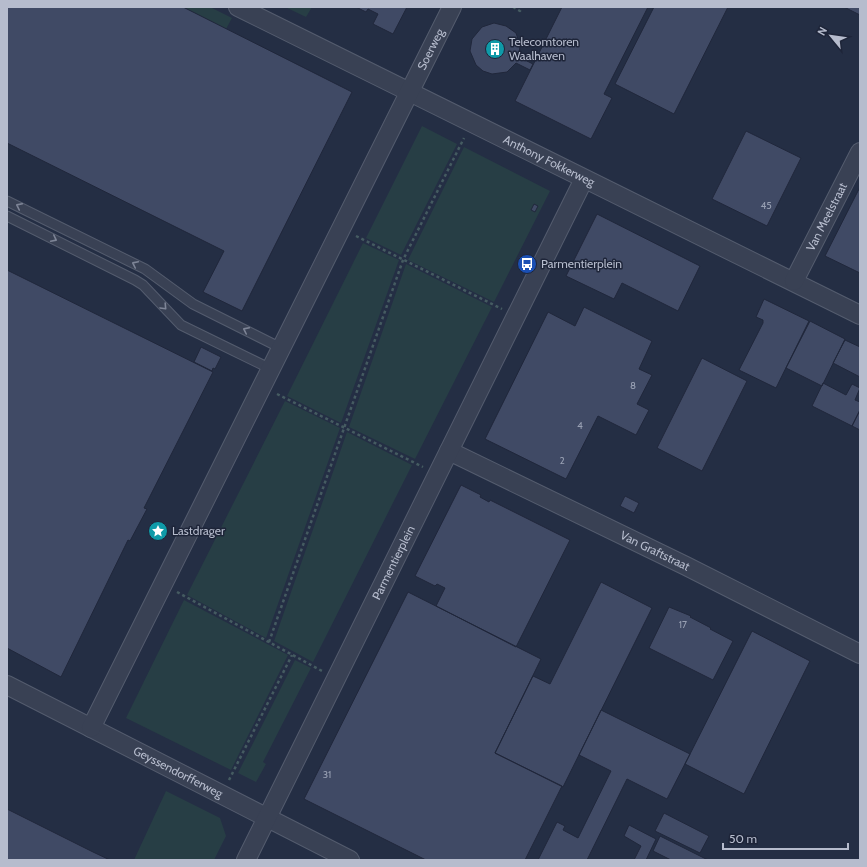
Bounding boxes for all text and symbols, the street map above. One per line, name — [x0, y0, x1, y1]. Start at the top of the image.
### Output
north arrow — [811, 16, 851, 56]
text: N — [814, 24, 830, 38]
street label: Soerweg — [414, 25, 447, 72]
place label: Telecomtoren Waalhaven — [509, 34, 579, 63]
building icon: Telecomtoren Waalhaven — [484, 38, 506, 60]
street label: Anthony Fokkerweg — [501, 132, 598, 190]
street label: Van Meelstraat — [803, 180, 850, 253]
house number: 45 — [760, 199, 772, 212]
one-way arrow — [15, 203, 23, 211]
one-way arrow — [50, 235, 58, 242]
bus stop icon: Parmentierplein — [516, 253, 538, 275]
place label: Parmentierplein — [541, 256, 622, 271]
one-way arrow — [132, 261, 140, 269]
one-way arrow — [159, 302, 166, 310]
one-way arrow — [243, 327, 251, 335]
house number: 8 — [630, 379, 636, 392]
house number: 4 — [577, 419, 583, 432]
house number: 2 — [559, 454, 565, 467]
place icon: Lastdrager — [147, 520, 169, 542]
place label: Lastdrager — [172, 523, 225, 538]
street label: Parmentierplein — [368, 523, 418, 602]
street label: Van Graftstraat — [618, 527, 693, 574]
house number: 17 — [679, 618, 687, 631]
street label: Geyssendorfferweg — [131, 743, 226, 801]
house number: 31 — [323, 768, 331, 781]
scale bar — [723, 825, 848, 851]
text: 50 m — [729, 831, 757, 846]

